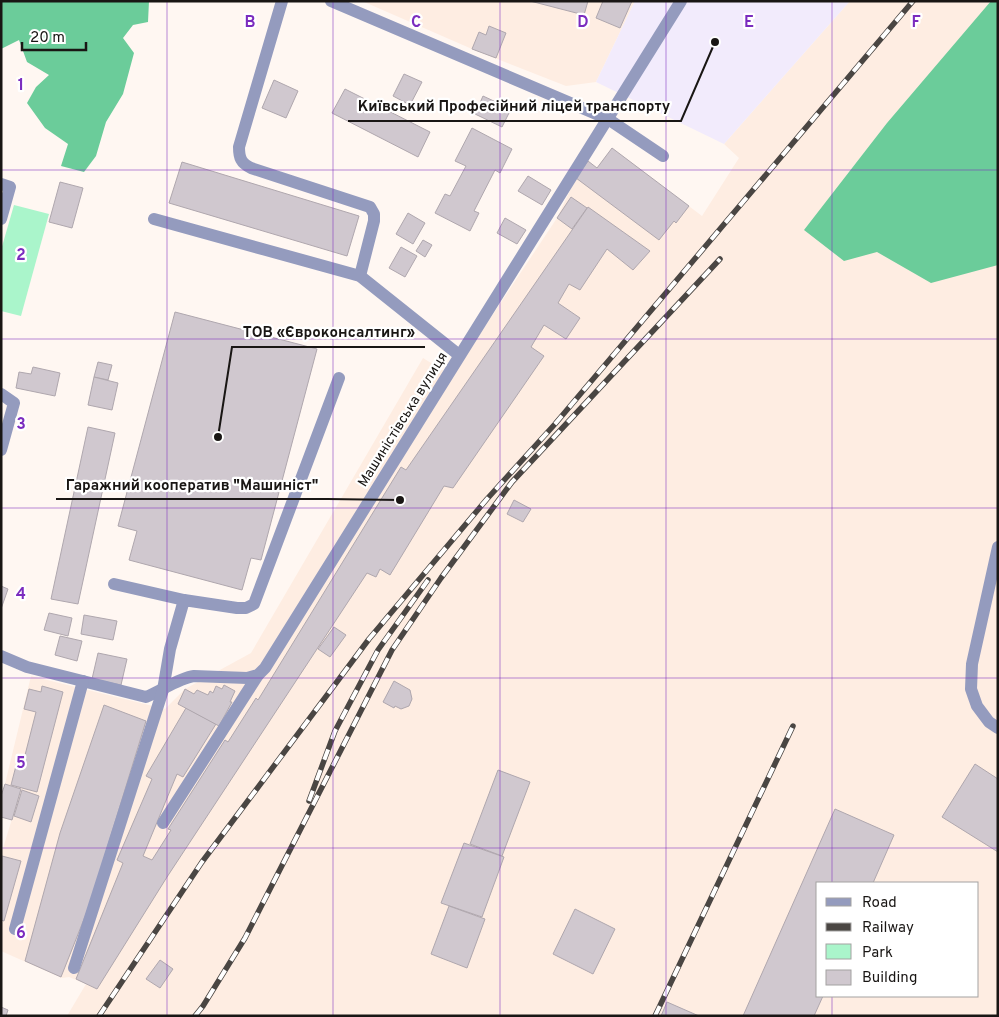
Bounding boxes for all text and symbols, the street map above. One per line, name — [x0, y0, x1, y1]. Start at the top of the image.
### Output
text: B — [244, 13, 256, 33]
text: C — [411, 13, 421, 33]
text: D — [577, 13, 589, 33]
text: E — [744, 13, 754, 33]
text: F — [911, 13, 921, 33]
scale bar — [22, 20, 86, 52]
text: 20 m — [30, 29, 65, 48]
text: 1 — [18, 76, 24, 96]
callout: Київський Професійний ліцей транспорту — [348, 91, 681, 121]
text: Київський Професійний ліцей транспорту — [358, 98, 671, 117]
text: 2 — [16, 246, 26, 266]
callout: ТОВ «Євроконсалтинг» — [232, 317, 425, 347]
text: ТОВ «Євроконсалтинг» — [243, 324, 415, 343]
street label: Машиністівська вулиця — [355, 349, 452, 490]
text: 3 — [16, 415, 26, 435]
callout: Гаражний кооператив "Машиніст" — [56, 469, 328, 499]
text: Гаражний кооператив "Машиніст" — [66, 477, 318, 496]
text: 4 — [16, 585, 26, 605]
text: 5 — [16, 754, 26, 774]
legend — [816, 882, 979, 997]
text: Road — [862, 894, 897, 913]
text: Railway — [862, 919, 914, 938]
text: 6 — [16, 924, 26, 944]
text: Park — [862, 944, 893, 963]
text: Building — [862, 969, 917, 988]

